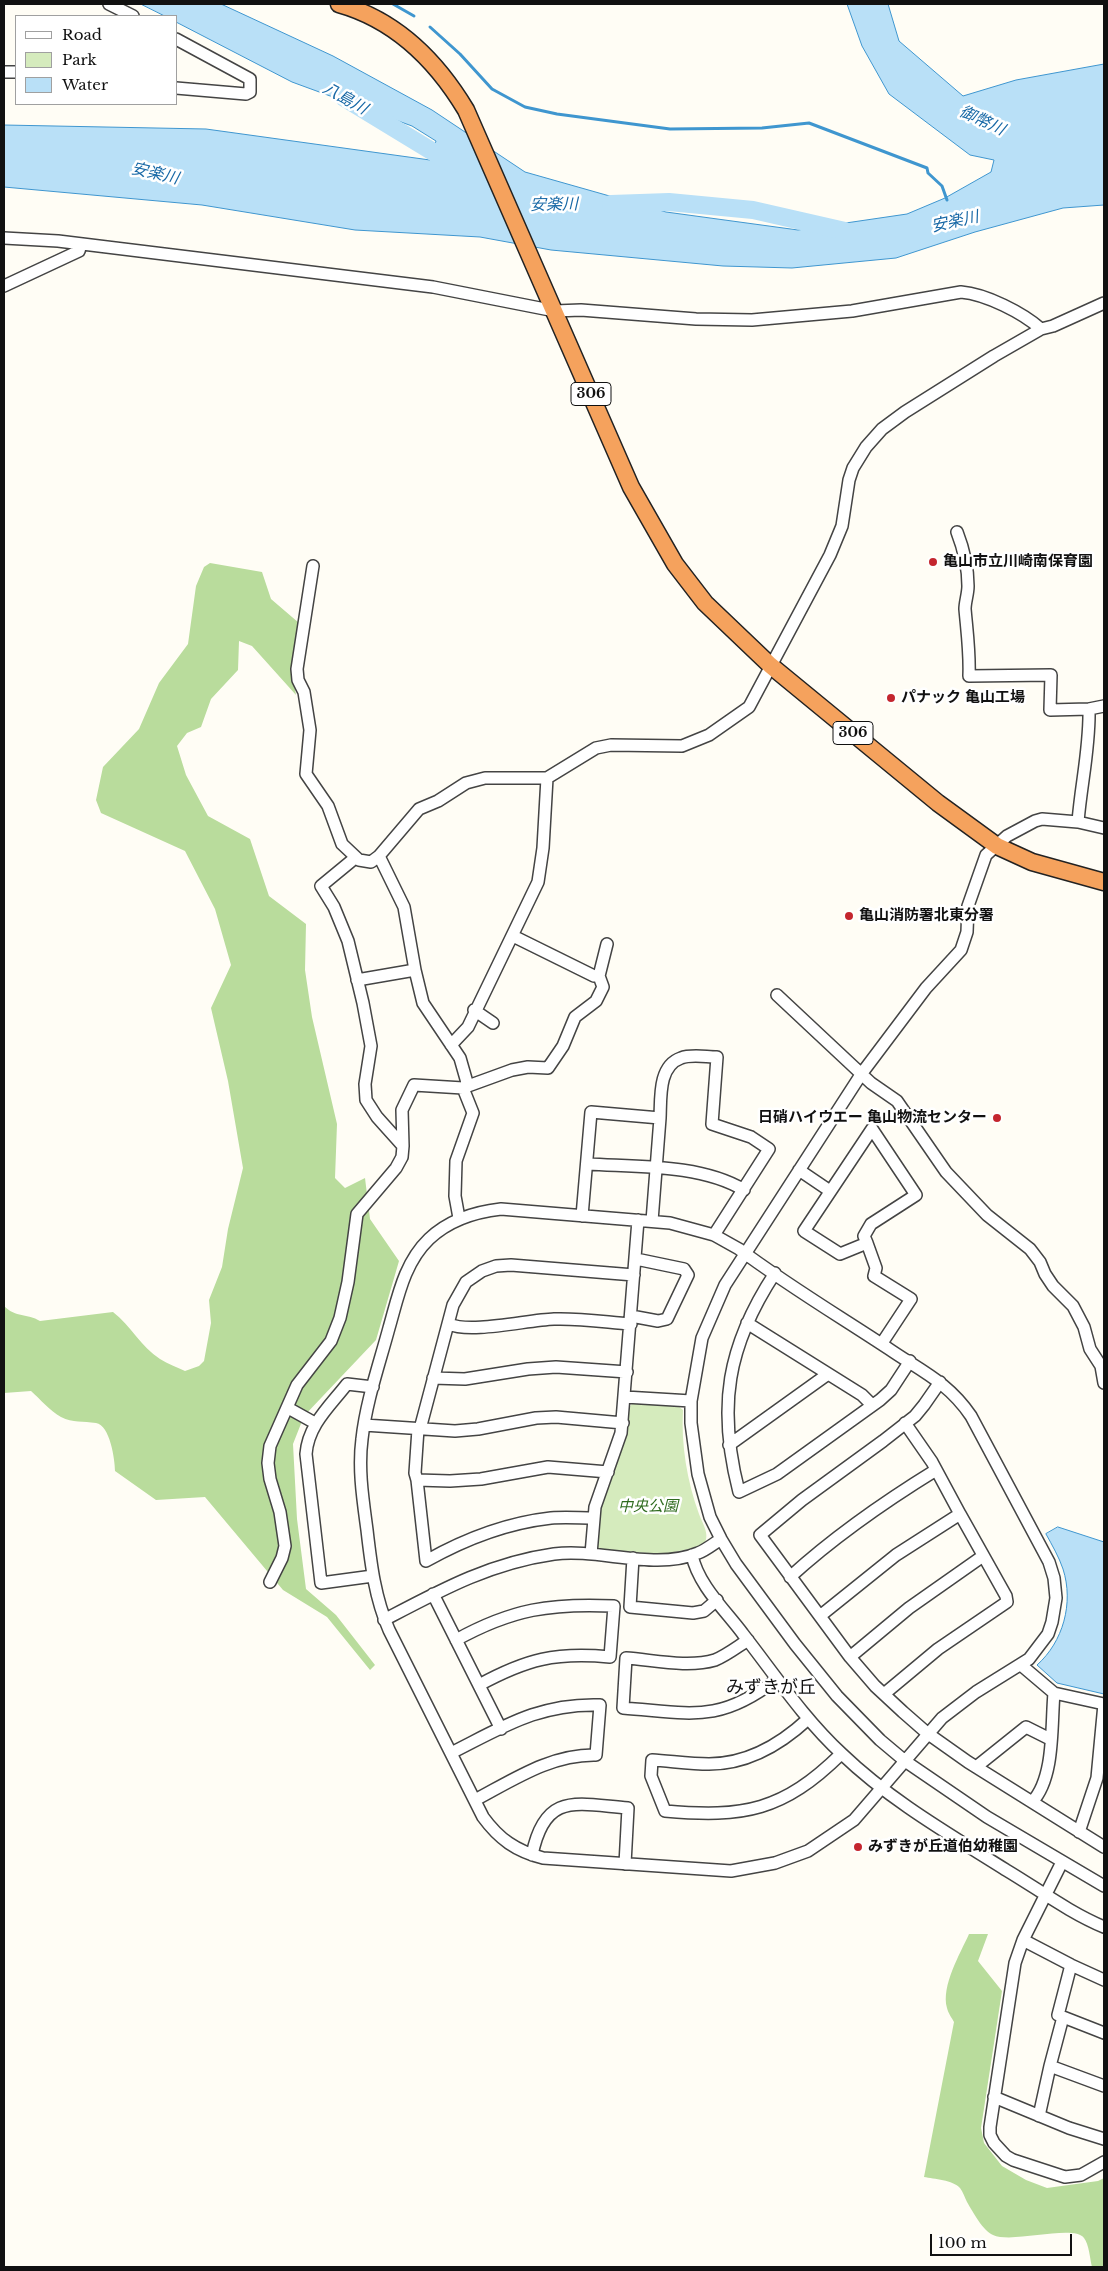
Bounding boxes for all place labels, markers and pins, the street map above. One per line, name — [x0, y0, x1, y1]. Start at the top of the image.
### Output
place label: 亀山市立川崎南保育園 — [943, 553, 1093, 571]
marker: 亀山市立川崎南保育園 — [927, 556, 939, 568]
place label: パナック 亀山工場 — [901, 689, 1025, 707]
marker: パナック 亀山工場 — [885, 692, 897, 704]
place label: 亀山消防署北東分署 — [859, 907, 994, 925]
marker: 亀山消防署北東分署 — [843, 910, 855, 922]
place label: 日硝ハイウエー 亀山物流センター — [758, 1109, 987, 1127]
marker: 日硝ハイウエー 亀山物流センター — [991, 1112, 1003, 1124]
place label: みずきが丘道伯幼稚園 — [868, 1838, 1018, 1856]
marker: みずきが丘道伯幼稚園 — [852, 1841, 864, 1853]

